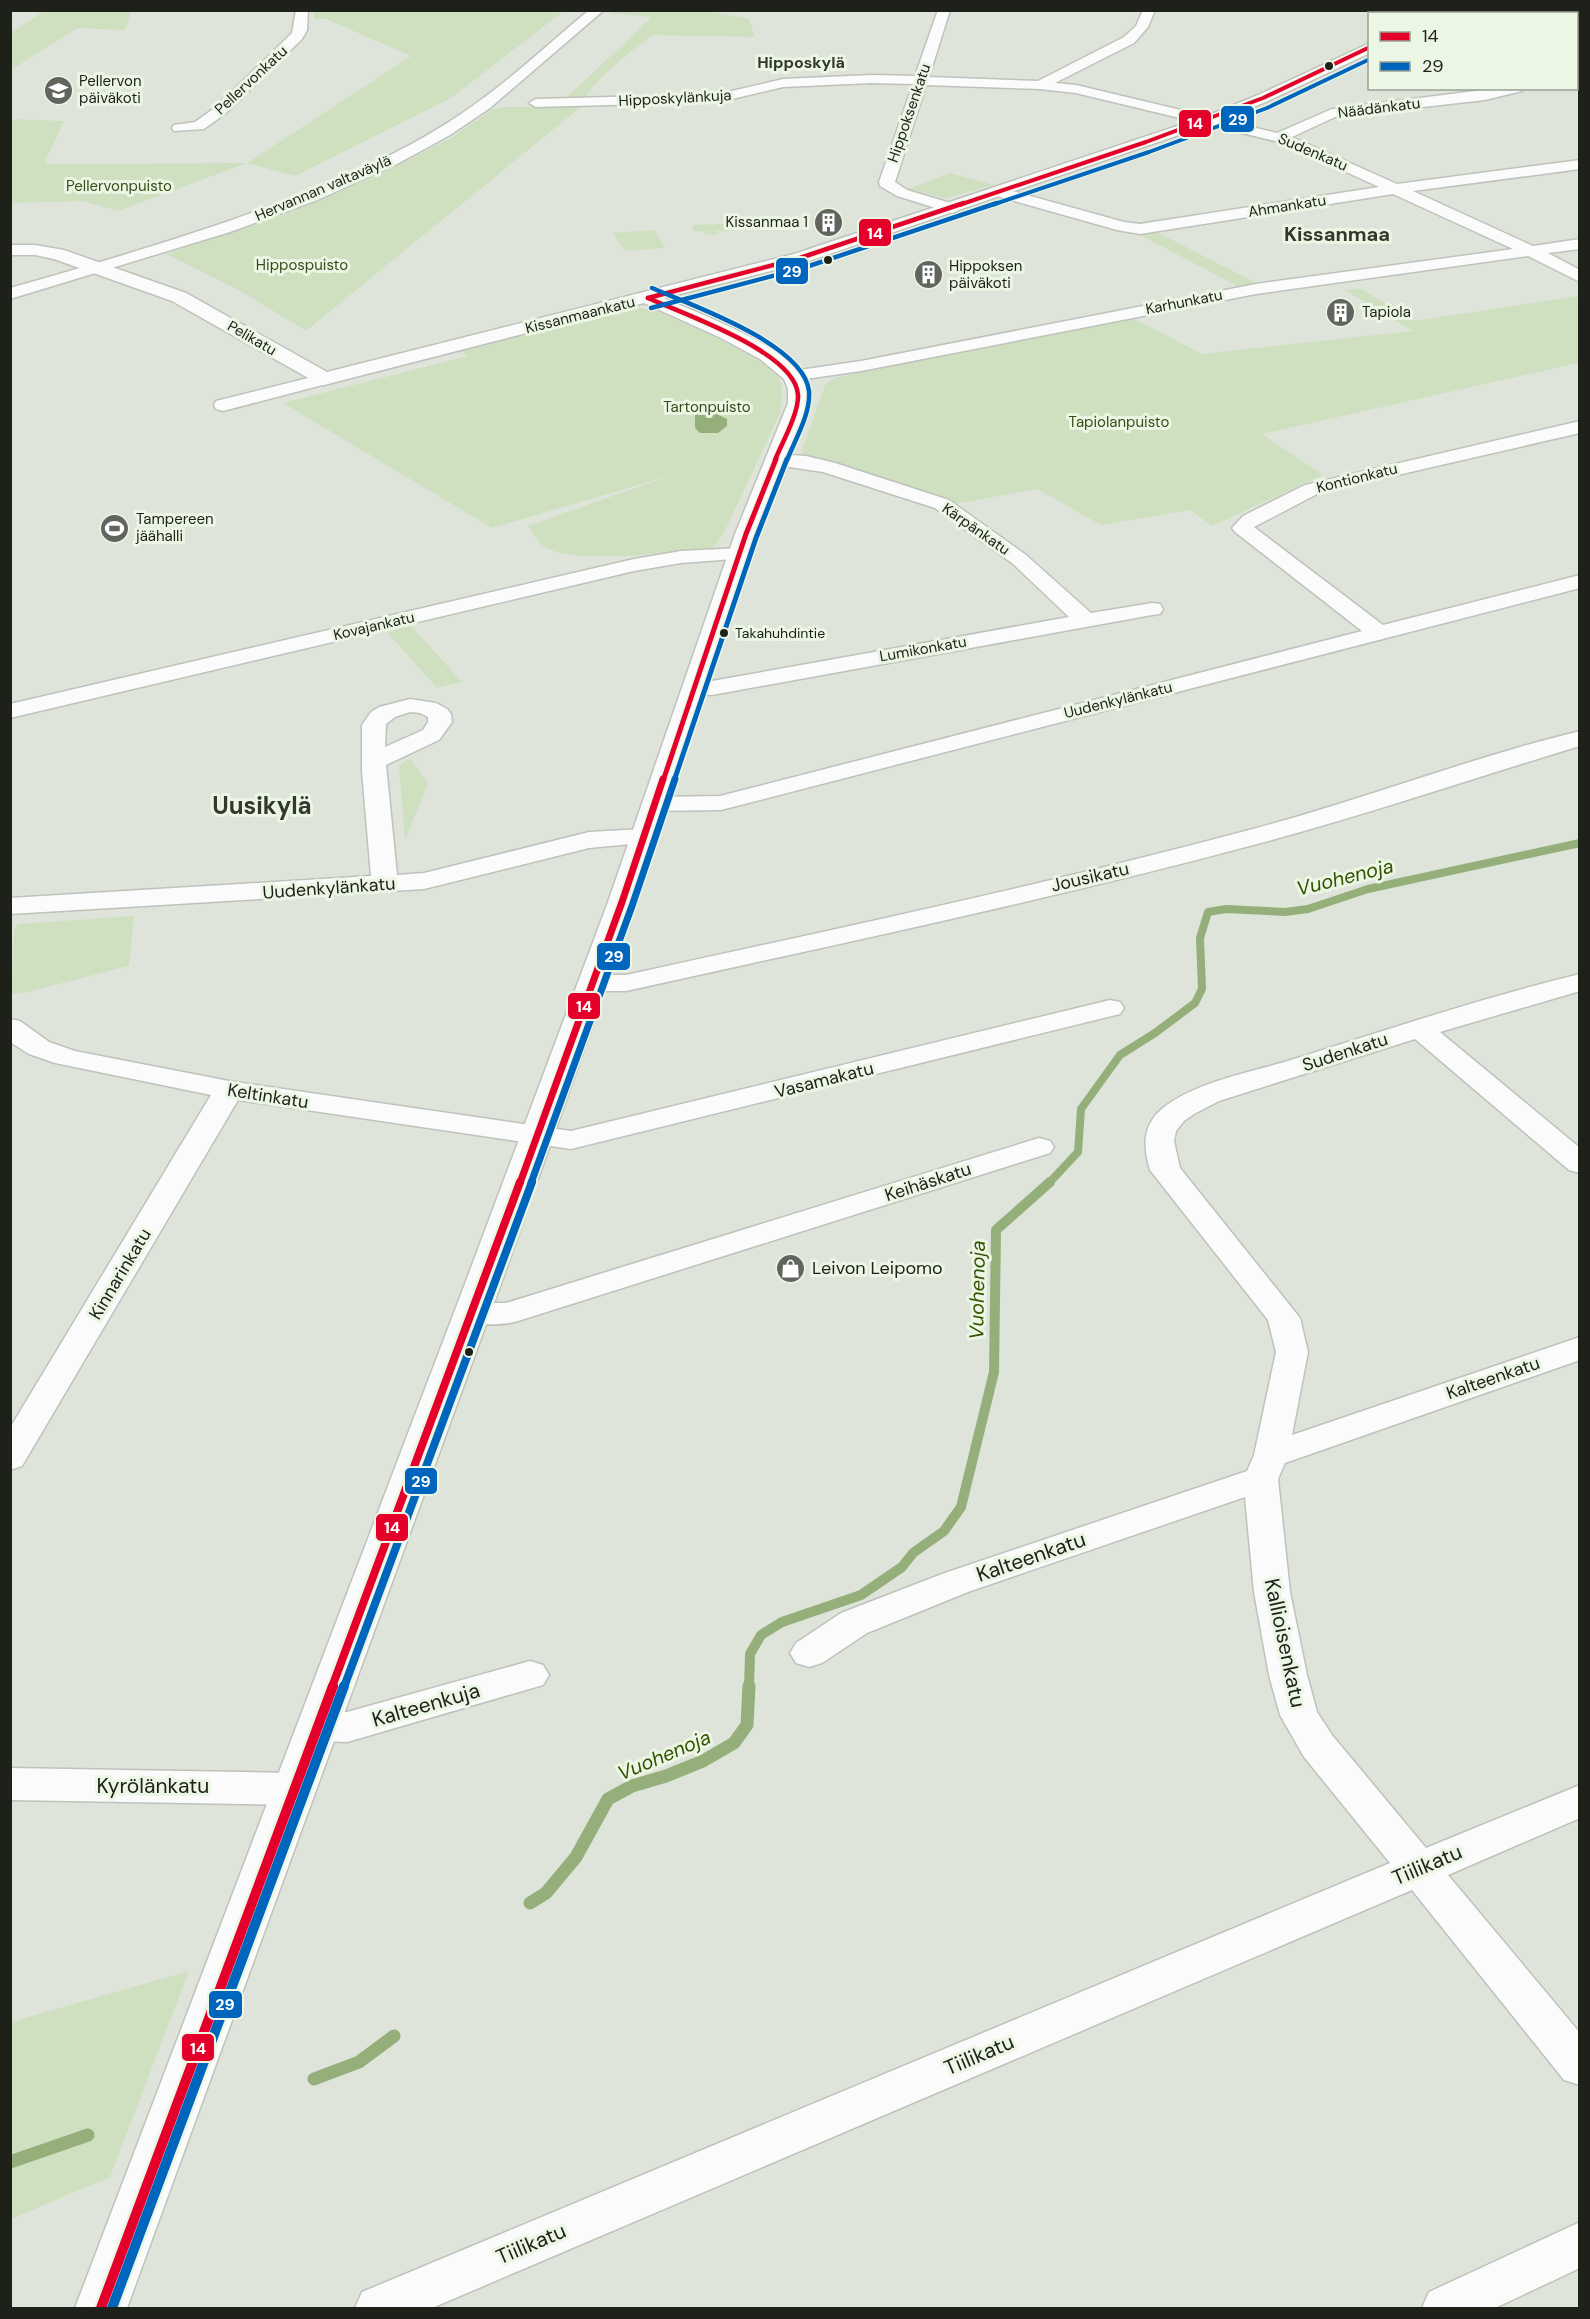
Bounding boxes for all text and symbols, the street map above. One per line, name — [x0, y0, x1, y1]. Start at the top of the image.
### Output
legend — [1368, 12, 1578, 90]
text: 14 — [1422, 24, 1439, 48]
street label: Pellervonkatu — [210, 41, 292, 119]
district label: Hipposkylä — [757, 52, 845, 73]
text: 29 — [1422, 54, 1444, 78]
unlabelled marker — [1323, 60, 1335, 72]
street label: Hippoksenkatu — [883, 61, 935, 165]
place label: Pellervon päiväkoti — [79, 71, 142, 108]
school or university icon: Pellervon päiväkoti — [42, 74, 74, 106]
street label: Hipposkylänkuja — [618, 85, 732, 111]
street label: Näädänkatu — [1337, 93, 1421, 123]
line badge: 29 — [1220, 105, 1255, 133]
line badge: 14 — [1178, 109, 1212, 138]
text: 29 — [1228, 109, 1248, 130]
text: 14 — [1187, 113, 1203, 134]
street label: Sudenkatu — [1275, 128, 1351, 176]
street label: Hervannan valtaväylä — [252, 150, 394, 226]
park label: Pellervonpuisto — [66, 176, 172, 196]
street label: Ahmankatu — [1247, 190, 1327, 222]
building icon: Kissanmaa 1 — [813, 206, 845, 238]
place label: Kissanmaa 1 — [725, 212, 808, 232]
line badge: 14 — [858, 218, 892, 247]
district label: Kissanmaa — [1284, 221, 1390, 247]
text: 14 — [867, 223, 883, 244]
unlabelled marker — [822, 254, 834, 266]
park label: Hippospuisto — [256, 255, 348, 275]
place label: Hippoksen päiväkoti — [949, 256, 1022, 293]
line badge: 29 — [775, 257, 809, 285]
building icon: Hippoksen päiväkoti — [912, 259, 944, 291]
text: 29 — [782, 261, 802, 282]
street label: Karhunkatu — [1144, 285, 1224, 319]
street label: Kissanmaankatu — [523, 292, 637, 338]
building icon: Tapiola — [1325, 296, 1357, 328]
place label: Tapiola — [1362, 302, 1411, 322]
street label: Pelikatu — [224, 316, 280, 360]
park label: Tartonpuisto — [663, 397, 751, 417]
park label: Tapiolanpuisto — [1069, 412, 1170, 432]
street label: Kontionkatu — [1314, 458, 1400, 498]
street label: Kärpänkatu — [938, 498, 1014, 560]
place label: Tampereen jäähalli — [135, 509, 214, 546]
sports icon: Tampereen jäähalli — [99, 512, 131, 544]
street label: Kovajankatu — [331, 607, 417, 645]
place label: Takahuhdintie — [735, 624, 825, 642]
marker: Takahuhdintie — [718, 627, 730, 639]
street label: Lumikonkatu — [878, 632, 968, 666]
street label: Uudenkylänkatu — [1062, 677, 1174, 723]
district label: Uusikylä — [212, 790, 312, 821]
water label: Vuohenoja — [1294, 852, 1396, 902]
street label: Jousikatu — [1049, 856, 1131, 898]
street label: Uudenkylänkatu — [262, 871, 396, 905]
line badge: 29 — [596, 942, 631, 971]
text: 29 — [604, 946, 624, 967]
line badge: 14 — [567, 992, 601, 1020]
text: 14 — [576, 996, 592, 1017]
street label: Sudenkatu — [1299, 1027, 1391, 1077]
street label: Vasamakatu — [772, 1056, 876, 1104]
street label: Keltinkatu — [226, 1078, 310, 1114]
street label: Keihäskatu — [882, 1157, 974, 1207]
street label: Kinnarinkatu — [83, 1224, 157, 1324]
water label: Vuohenoja — [963, 1240, 991, 1340]
shop icon: Leivon Leipomo — [775, 1252, 807, 1284]
place label: Leivon Leipomo — [812, 1256, 943, 1280]
unlabelled marker — [463, 1346, 475, 1358]
street label: Kalteenkatu — [1443, 1351, 1543, 1405]
line badge: 29 — [404, 1467, 438, 1495]
text: 29 — [411, 1471, 431, 1492]
line badge: 14 — [375, 1513, 409, 1542]
text: 14 — [384, 1517, 400, 1538]
street label: Kalteenkatu — [973, 1525, 1089, 1589]
street label: Kallioisenkatu — [1258, 1576, 1312, 1710]
street label: Kalteenkuja — [369, 1676, 483, 1734]
water label: Vuohenoja — [613, 1724, 715, 1786]
street label: Kyrölänkatu — [97, 1772, 209, 1800]
street label: Tiilikatu — [1388, 1838, 1466, 1892]
line badge: 29 — [208, 1990, 243, 2019]
text: 29 — [215, 1994, 235, 2015]
street label: Tiilikatu — [940, 2028, 1018, 2082]
line badge: 14 — [181, 2033, 215, 2062]
text: 14 — [190, 2038, 206, 2059]
street label: Tiilikatu — [492, 2217, 570, 2271]

